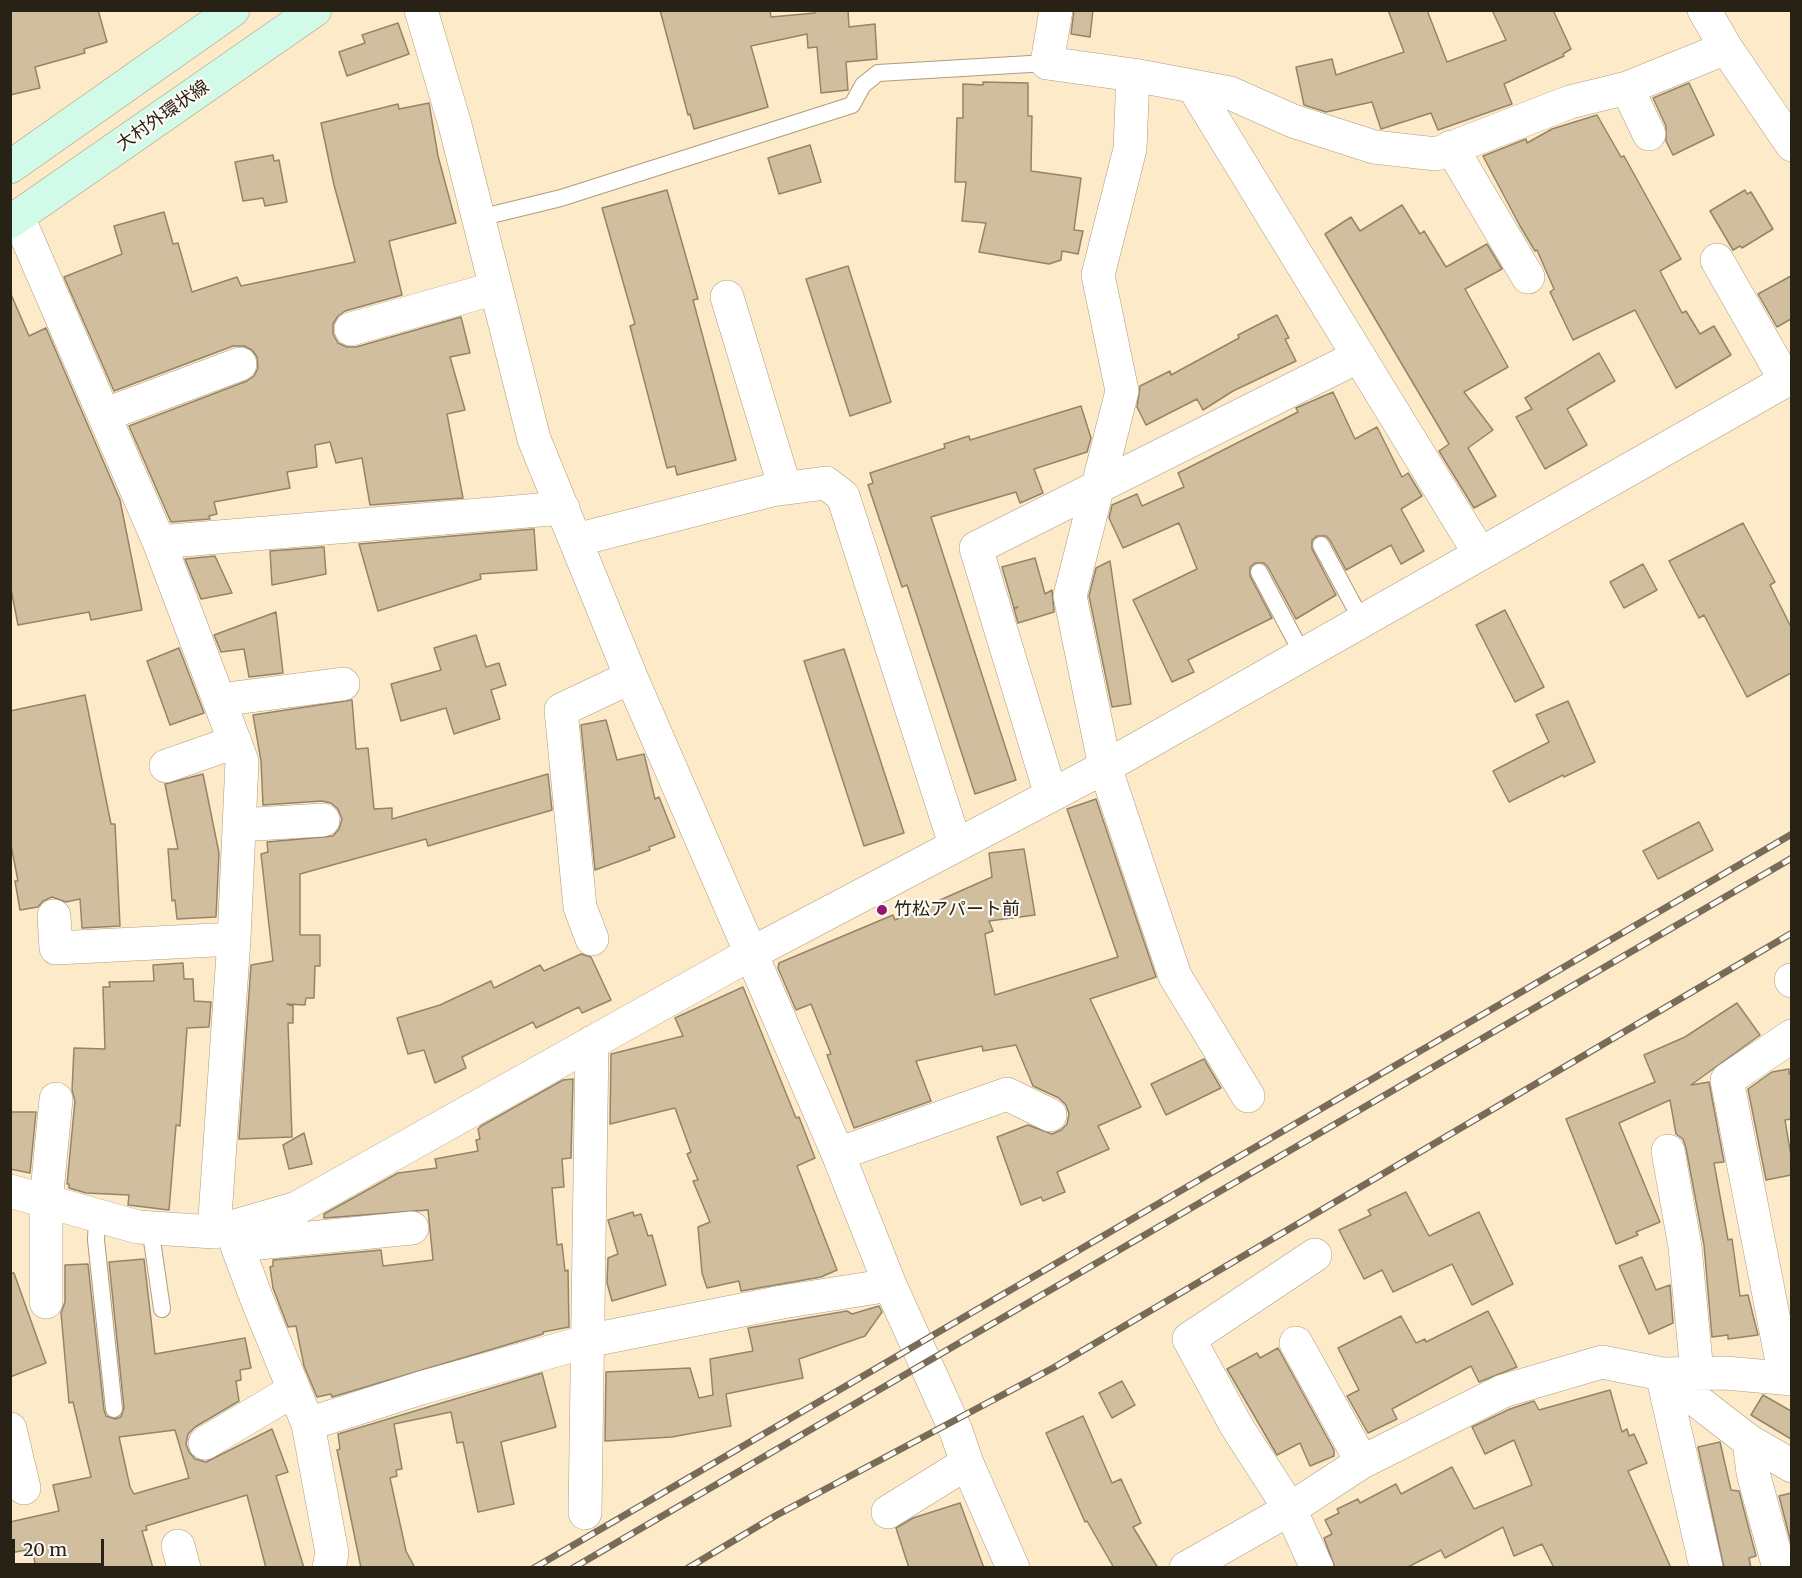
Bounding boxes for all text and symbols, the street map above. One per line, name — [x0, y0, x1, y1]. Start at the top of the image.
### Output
street label: 大村外環状線 — [113, 76, 213, 156]
place label: 竹松アパート前 — [894, 899, 1020, 921]
marker: 竹松アパート前 — [875, 903, 889, 917]
scale bar — [15, 1527, 106, 1565]
text: 20 m — [23, 1538, 67, 1561]

